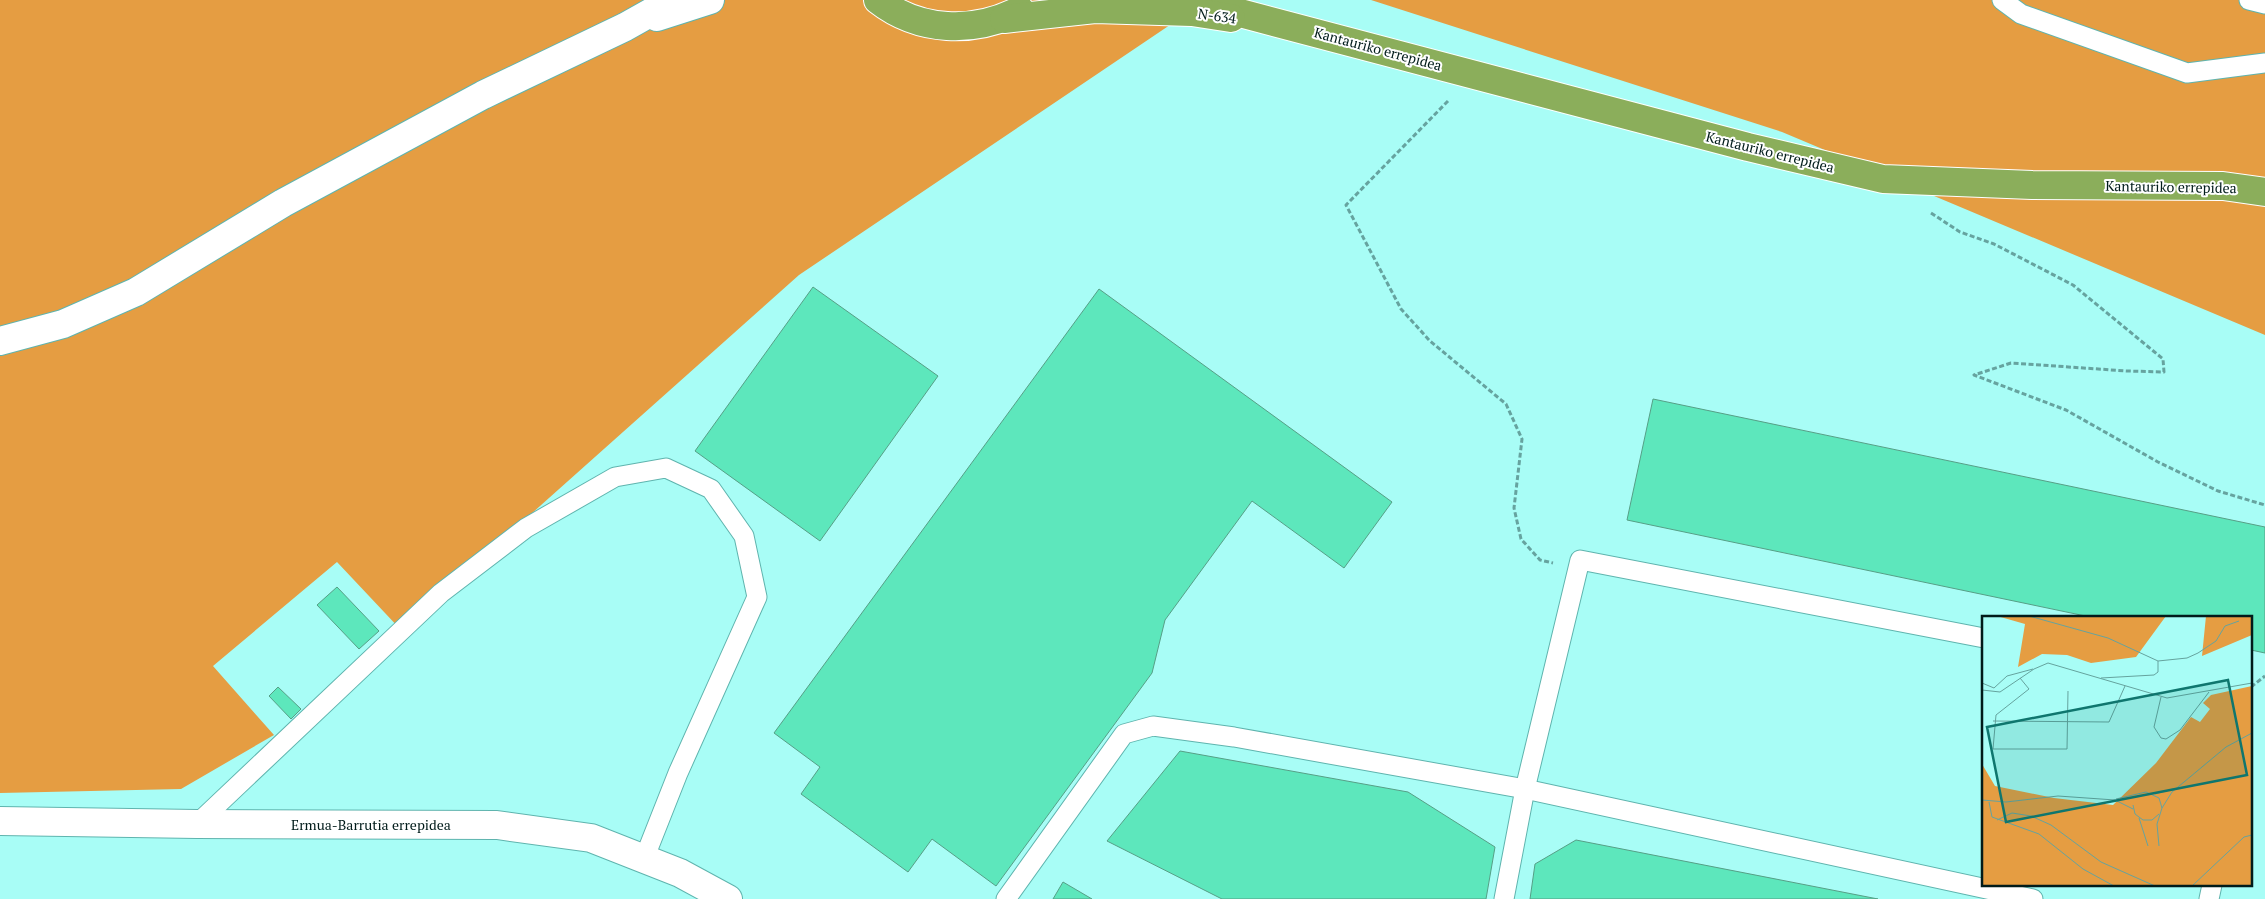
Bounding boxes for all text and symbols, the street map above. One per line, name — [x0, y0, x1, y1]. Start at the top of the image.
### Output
street label: N-634 — [1197, 3, 1238, 28]
street label: Kantauriko errepidea — [1312, 22, 1444, 75]
street label: Kantauriko errepidea — [1704, 126, 1836, 177]
street label: Kantauriko errepidea — [2105, 176, 2237, 197]
inset map — [1982, 616, 2252, 886]
street label: Ermua-Barrutia errepidea — [291, 815, 451, 834]

